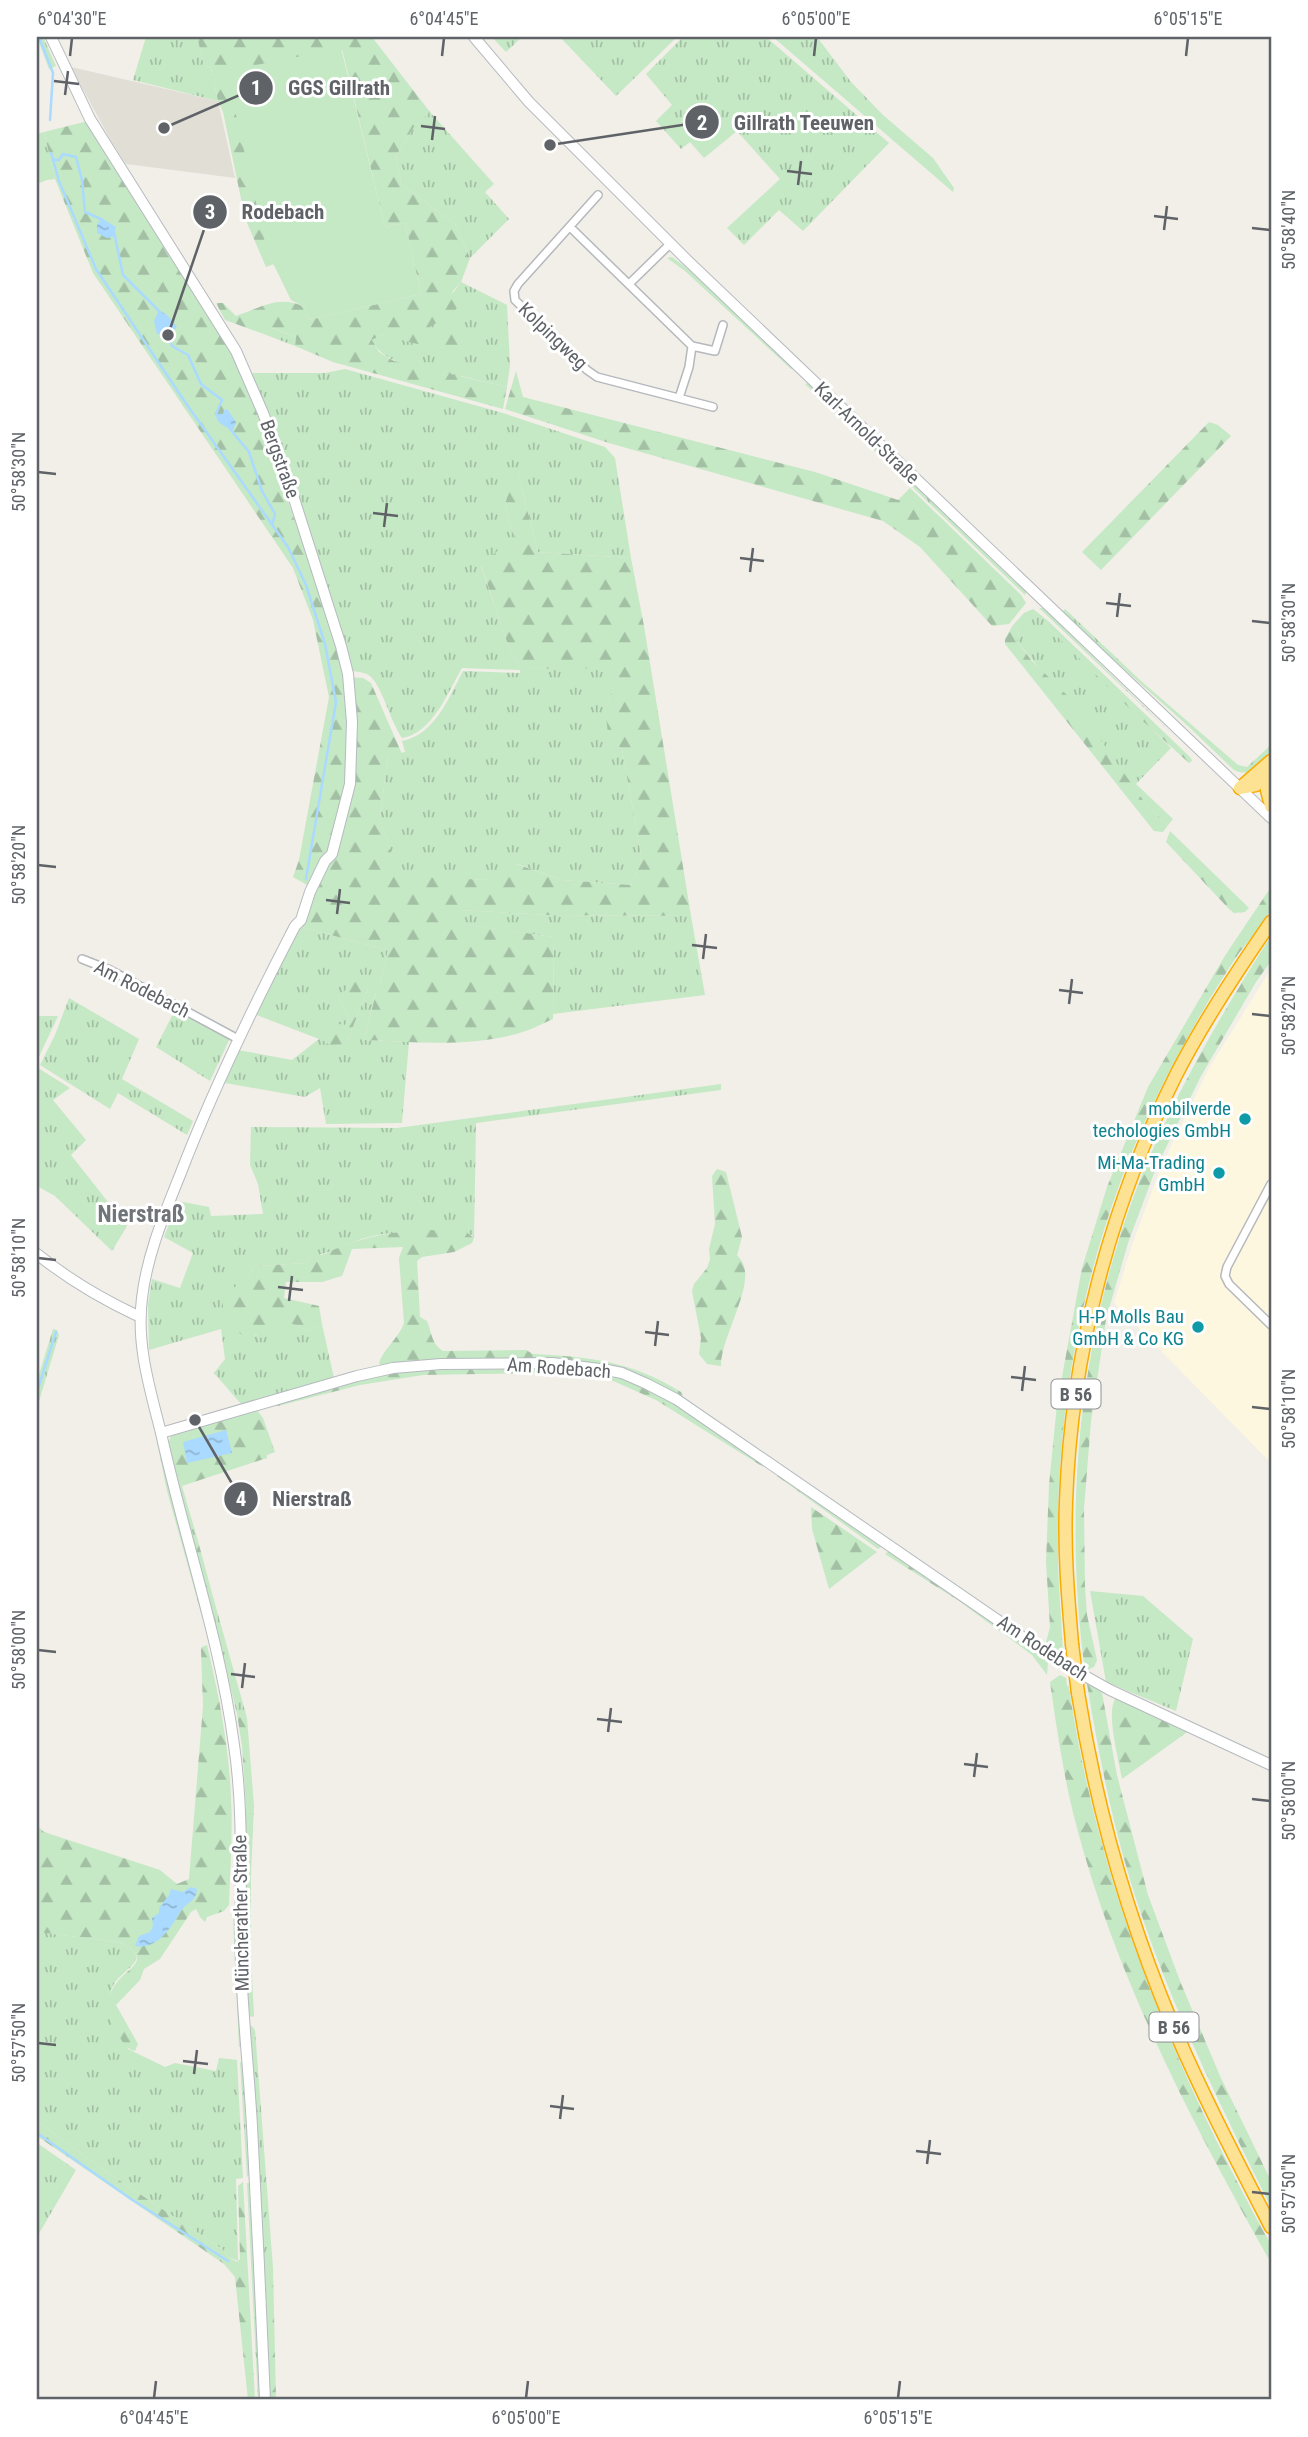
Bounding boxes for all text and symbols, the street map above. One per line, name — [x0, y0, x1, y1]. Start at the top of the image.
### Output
text: 6°04'30"E — [37, 8, 107, 29]
text: 6°04'45"E — [409, 8, 479, 29]
text: 6°05'00"E — [781, 8, 851, 29]
text: 6°05'15"E — [1153, 8, 1223, 29]
callout: GGS Gillrath — [239, 67, 404, 109]
text: 1 — [251, 76, 261, 100]
text: GGS Gillrath — [288, 76, 390, 100]
callout: Gillrath Teeuwen — [684, 101, 888, 143]
text: 2 — [697, 111, 707, 135]
text: Gillrath Teeuwen — [734, 111, 874, 135]
text: 50°58'40"N — [1278, 190, 1299, 270]
callout: Rodebach — [193, 191, 338, 233]
text: 3 — [205, 200, 215, 224]
text: Rodebach — [242, 200, 324, 224]
street label: Kolpingweg — [514, 298, 592, 374]
street label: Karl-Arnold-Straße — [810, 377, 924, 489]
street label: Bergstraße — [255, 417, 305, 501]
text: 50°58'30"N — [8, 432, 29, 512]
text: 50°58'30"N — [1278, 583, 1299, 663]
text: 50°58'20"N — [8, 825, 29, 905]
street label: Am Rodebach — [90, 955, 194, 1023]
text: 50°58'20"N — [1278, 976, 1299, 1056]
place label: mobilverde techologies GmbH — [1093, 1097, 1231, 1142]
marker: mobilverde techologies GmbH — [1237, 1111, 1253, 1127]
place label: Mi-Ma-Trading GmbH — [1097, 1151, 1205, 1196]
marker: Mi-Ma-Trading GmbH — [1211, 1165, 1227, 1181]
district label: Nierstraß — [98, 1201, 185, 1228]
text: 50°58'10"N — [8, 1218, 29, 1298]
place label: H-P Molls Bau GmbH & Co KG — [1072, 1305, 1184, 1350]
marker: H-P Molls Bau GmbH & Co KG — [1190, 1319, 1206, 1335]
street label: Am Rodebach — [506, 1353, 612, 1383]
text: 50°58'10"N — [1278, 1369, 1299, 1449]
road number: B 56 — [1052, 1380, 1100, 1408]
callout: Nierstraß — [223, 1478, 365, 1520]
text: 4 — [236, 1487, 246, 1511]
text: Nierstraß — [272, 1487, 352, 1511]
text: 50°58'00"N — [8, 1610, 29, 1690]
street label: Am Rodebach — [993, 1610, 1093, 1686]
text: 50°58'00"N — [1278, 1761, 1299, 1841]
street label: Müncherather Straße — [228, 1834, 254, 1992]
text: 50°57'50"N — [8, 2003, 29, 2083]
road number: B 56 — [1150, 2012, 1198, 2041]
text: 50°57'50"N — [1278, 2154, 1299, 2234]
text: 6°04'45"E — [119, 2407, 189, 2428]
text: 6°05'00"E — [491, 2407, 561, 2428]
text: 6°05'15"E — [863, 2407, 933, 2428]

